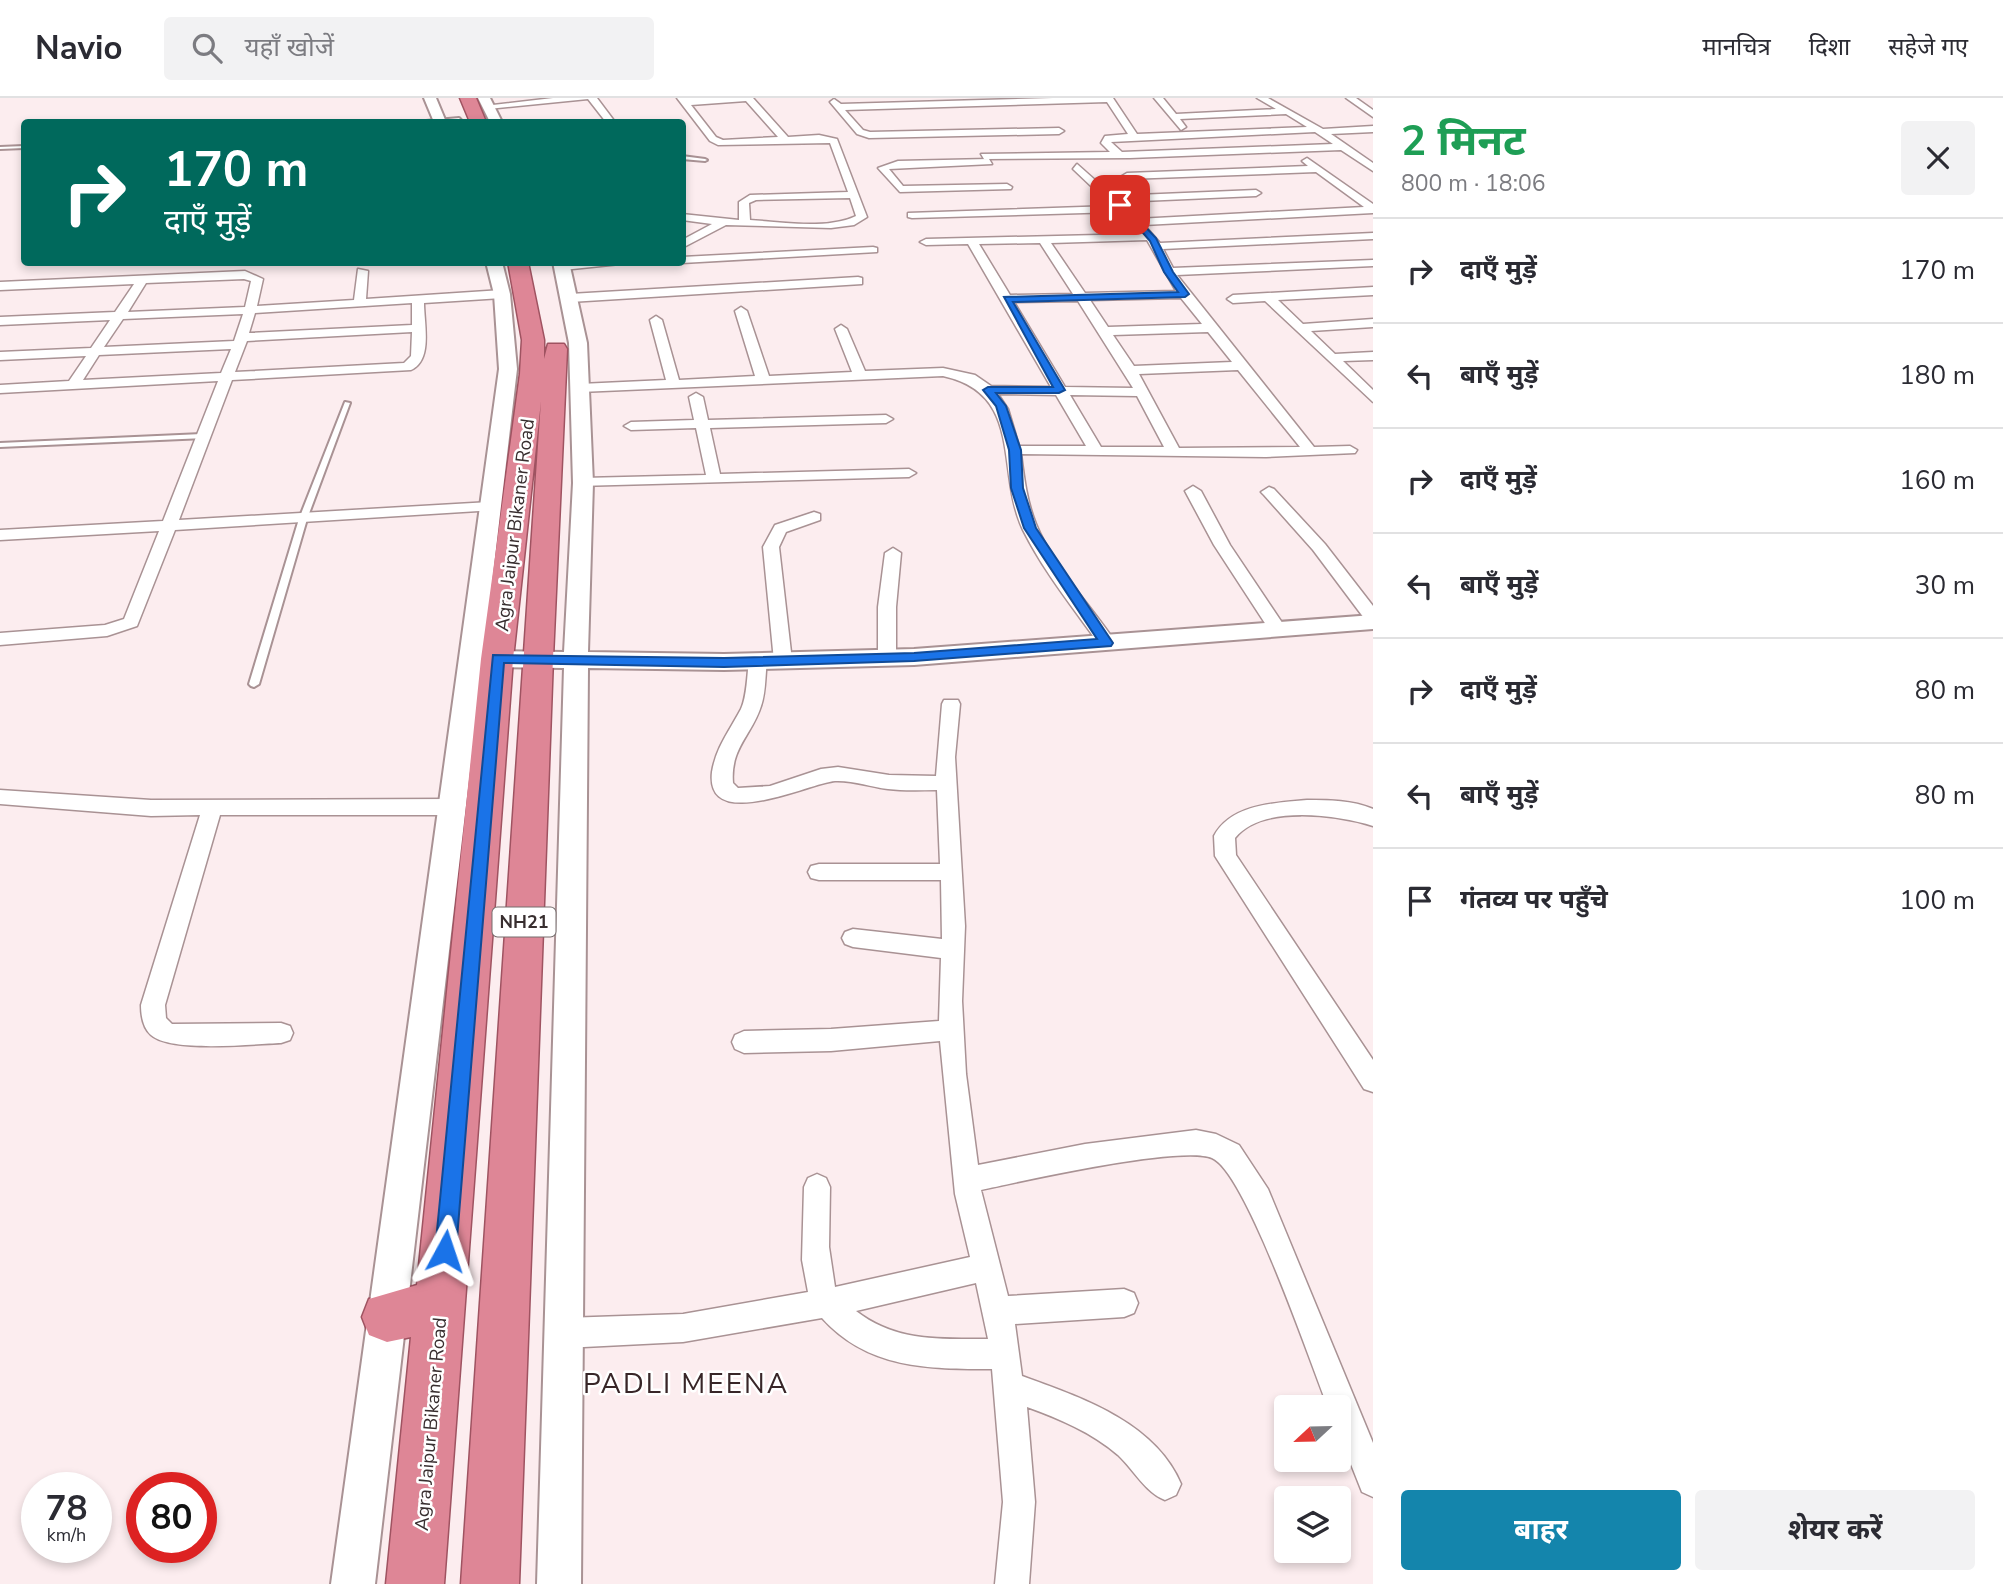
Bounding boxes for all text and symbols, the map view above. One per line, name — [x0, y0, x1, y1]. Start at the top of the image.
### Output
search box — [164, 17, 654, 80]
text: Navio — [35, 26, 122, 71]
icon: search — [188, 29, 226, 67]
text: यहाँ खोजें — [244, 30, 334, 65]
text: मानचित्र — [1702, 31, 1771, 63]
text: दिशा — [1809, 31, 1850, 63]
text: सहेजे गए — [1888, 31, 1968, 63]
text: 2 मिनट — [1401, 113, 1526, 170]
button: close — [1901, 121, 1975, 195]
text: 170 m — [164, 136, 308, 203]
icon: right — [49, 147, 140, 238]
text: 800 m · 18:06 — [1401, 168, 1546, 199]
pin — [1090, 175, 1150, 235]
icon: arrive — [1101, 186, 1139, 224]
text: दाएँ मुड़ें — [164, 200, 251, 243]
icon: right — [1401, 252, 1439, 290]
text: दाएँ मुड़ें — [1460, 252, 1537, 287]
text: 170 m — [1899, 253, 1975, 288]
icon: left — [1401, 357, 1439, 395]
text: बाएँ मुड़ें — [1460, 357, 1538, 392]
text: 180 m — [1899, 358, 1975, 393]
street label: Agra Jaipur Bikaner Road — [489, 417, 541, 633]
icon: right — [1401, 462, 1439, 500]
text: दाएँ मुड़ें — [1460, 462, 1537, 497]
text: 160 m — [1899, 463, 1975, 498]
icon: left — [1401, 567, 1439, 605]
text: बाएँ मुड़ें — [1460, 567, 1538, 602]
text: 30 m — [1915, 568, 1975, 603]
icon: right — [1401, 672, 1439, 710]
text: दाएँ मुड़ें — [1460, 672, 1537, 707]
text: 80 m — [1915, 673, 1975, 708]
icon: left — [1401, 777, 1439, 815]
text: बाएँ मुड़ें — [1460, 777, 1538, 812]
text: 80 m — [1915, 778, 1975, 813]
icon: arrive — [1401, 882, 1439, 920]
text: गंतव्य पर पहुँचे — [1460, 882, 1608, 917]
text: 100 m — [1899, 883, 1975, 918]
road number: NH21 — [492, 908, 556, 936]
position arrow — [408, 1214, 482, 1288]
street label: Agra Jaipur Bikaner Road — [409, 1316, 453, 1532]
district label: PADLI MEENA — [583, 1365, 789, 1403]
north arrow — [1274, 1395, 1351, 1472]
map controls — [1274, 1395, 1351, 1563]
speed limit sign: 80 — [126, 1472, 217, 1563]
text: 78 — [45, 1485, 88, 1532]
button: layers — [1274, 1486, 1351, 1563]
button: बाहर — [1401, 1490, 1681, 1570]
button: शेयर करें — [1695, 1490, 1975, 1570]
text: km/h — [47, 1523, 86, 1547]

